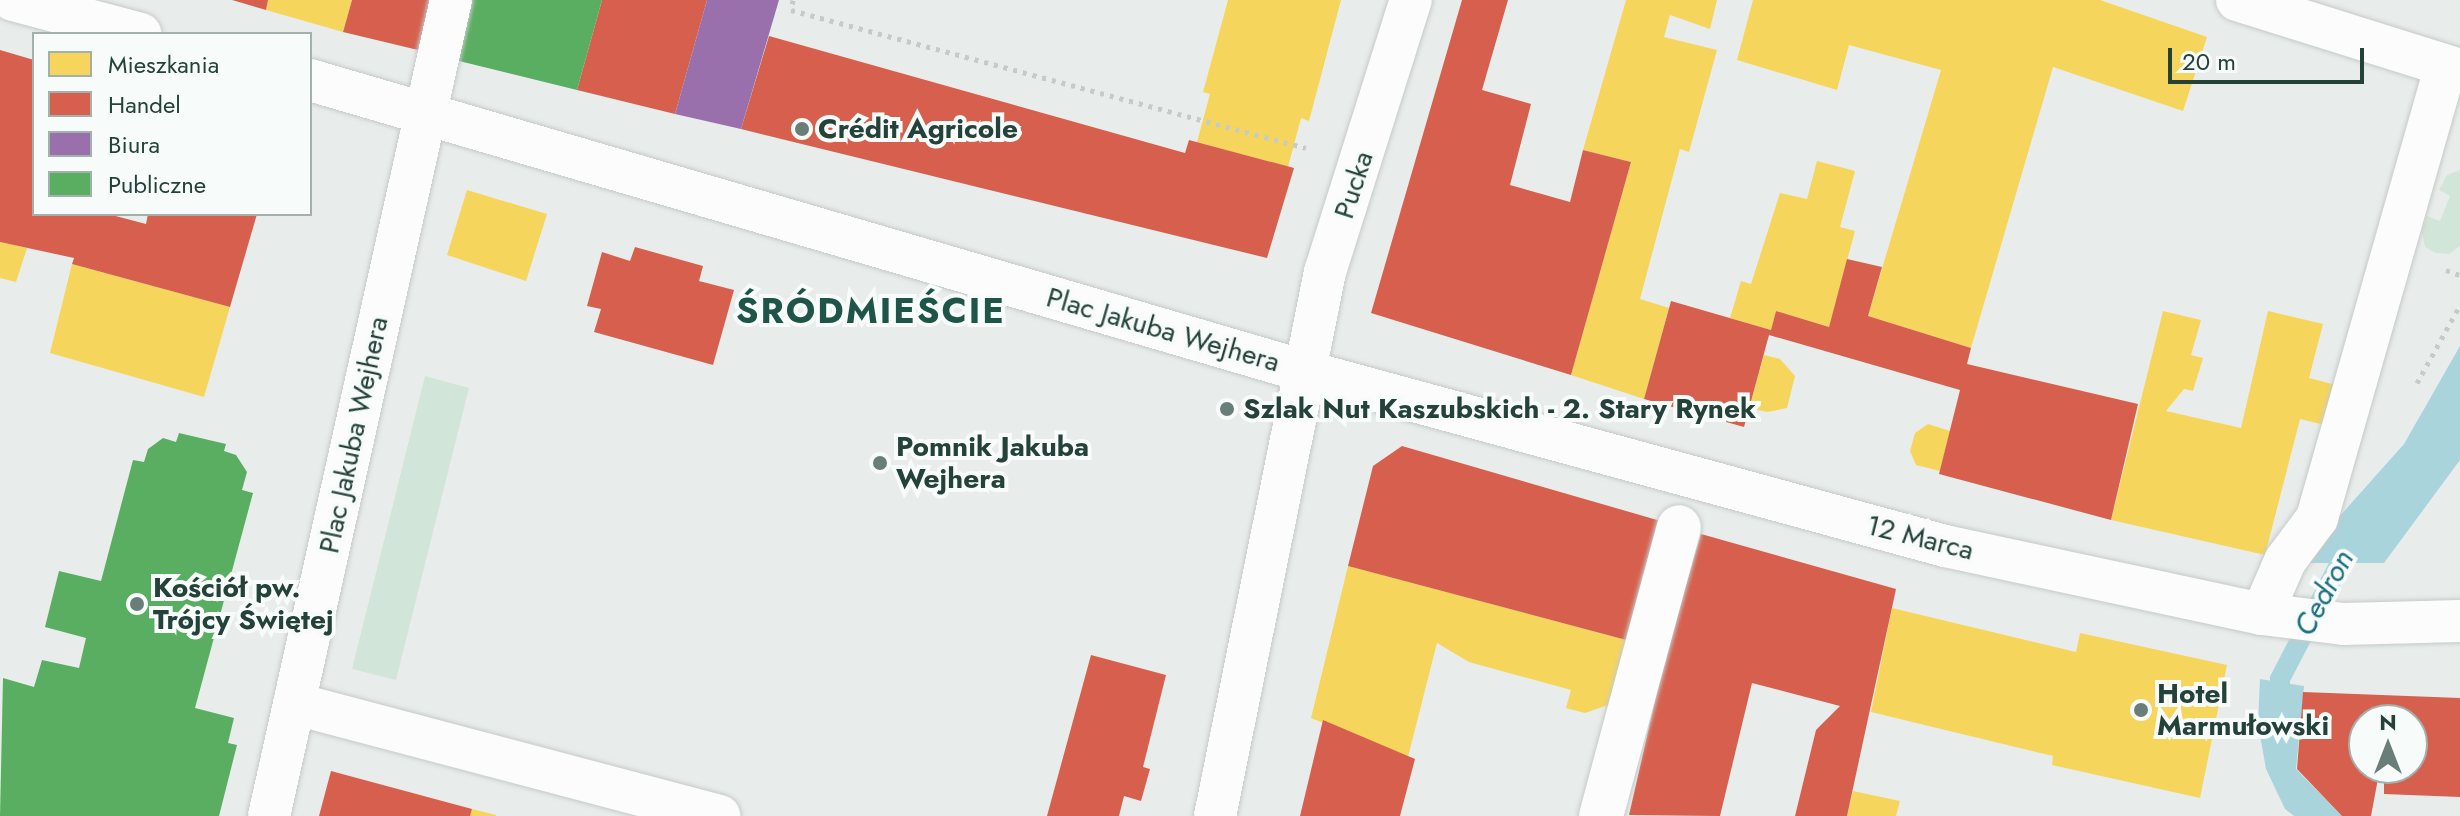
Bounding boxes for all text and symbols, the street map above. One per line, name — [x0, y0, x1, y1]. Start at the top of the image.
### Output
legend — [32, 32, 312, 216]
scale bar — [2172, 32, 2368, 82]
text: 20 m — [2182, 44, 2236, 79]
text: Mieszkania — [108, 47, 219, 82]
text: Handel — [108, 87, 181, 122]
place label: Crédit Agricole — [818, 112, 1018, 146]
marker: Crédit Agricole — [793, 120, 811, 138]
text: Biura — [108, 127, 160, 162]
street label: Pucka — [1327, 147, 1381, 223]
text: Publiczne — [108, 167, 206, 202]
street label: Plac Jakuba Wejhera — [1043, 281, 1283, 379]
district label: ŚRÓDMIEŚCIE — [736, 289, 1006, 333]
street label: Plac Jakuba Wejhera — [313, 314, 395, 556]
place label: Szlak Nut Kaszubskich - 2. Stary Rynek — [1243, 392, 1756, 426]
marker: Szlak Nut Kaszubskich - 2. Stary Rynek — [1218, 400, 1236, 418]
place label: Pomnik Jakuba Wejhera — [896, 430, 1089, 496]
marker: Pomnik Jakuba Wejhera — [871, 454, 889, 472]
street label: 12 Marca — [1863, 509, 1977, 567]
water label: Cedron — [2286, 544, 2362, 642]
place label: Kościół pw. Trójcy Świętej — [153, 571, 334, 637]
marker: Kościół pw. Trójcy Świętej — [128, 595, 146, 613]
place label: Hotel Marmułowski — [2157, 677, 2329, 743]
marker: Hotel Marmułowski — [2132, 701, 2150, 719]
north arrow — [2348, 704, 2428, 784]
text: N — [2379, 706, 2397, 738]

